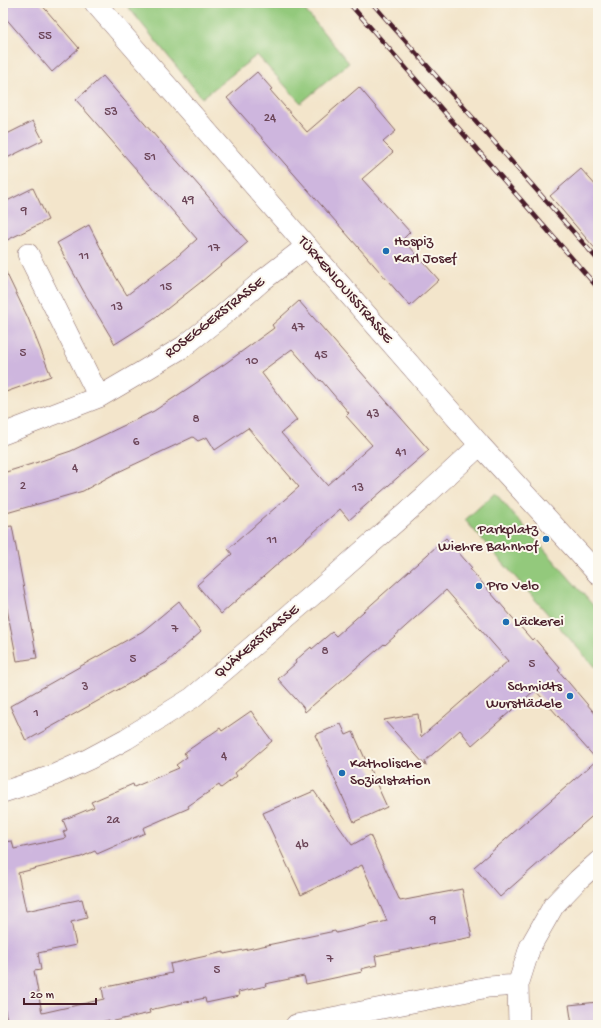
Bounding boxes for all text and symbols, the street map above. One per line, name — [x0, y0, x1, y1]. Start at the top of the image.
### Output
house number: 55 — [38, 29, 52, 44]
house number: 53 — [104, 105, 118, 120]
house number: 24 — [264, 111, 276, 126]
house number: 51 — [144, 150, 156, 165]
house number: 49 — [182, 193, 195, 208]
house number: 9 — [20, 204, 28, 219]
street label: TÜRKENLOUISSTRASSE — [293, 232, 397, 348]
place label: Hospiz Karl Josef — [394, 233, 458, 268]
house number: 17 — [207, 241, 221, 256]
marker: Hospiz Karl Josef — [381, 246, 391, 256]
house number: 11 — [78, 249, 89, 264]
street label: ROSEGGERSTRASSE — [161, 273, 269, 363]
house number: 15 — [159, 280, 172, 295]
house number: 13 — [110, 300, 123, 315]
house number: 47 — [292, 320, 306, 335]
house number: 5 — [20, 346, 27, 361]
house number: 45 — [315, 348, 328, 363]
house number: 10 — [245, 354, 259, 369]
house number: 43 — [367, 407, 380, 422]
house number: 8 — [192, 412, 200, 427]
house number: 6 — [133, 435, 140, 450]
house number: 41 — [395, 445, 407, 460]
house number: 4 — [72, 461, 78, 476]
house number: 2 — [20, 479, 27, 494]
house number: 13 — [351, 481, 364, 496]
place label: Parkplatz Wiehre Bahnhof — [438, 521, 539, 556]
house number: 11 — [266, 533, 277, 548]
marker: Parkplatz Wiehre Bahnhof — [541, 534, 551, 544]
place label: Pro Velo — [486, 577, 539, 595]
marker: Pro Velo — [474, 581, 484, 591]
street label: QUÄKERSTRASSE — [211, 601, 304, 683]
place label: Läckerei — [514, 613, 564, 631]
marker: Läckerei — [501, 617, 511, 627]
house number: 7 — [171, 622, 180, 637]
house number: 8 — [321, 644, 329, 659]
house number: 5 — [130, 652, 137, 667]
house number: 5 — [529, 657, 536, 672]
place label: Schmidts Wurstlädele — [486, 678, 562, 713]
house number: 3 — [81, 680, 89, 695]
marker: Schmidts Wurstlädele — [565, 691, 575, 701]
house number: 1 — [32, 706, 39, 721]
house number: 4 — [221, 749, 227, 764]
place label: Katholische Sozialstation — [350, 755, 431, 790]
marker: Katholische Sozialstation — [337, 768, 347, 778]
house number: 2a — [106, 813, 121, 828]
house number: 4b — [295, 838, 309, 853]
house number: 9 — [429, 913, 437, 928]
house number: 7 — [326, 952, 335, 967]
house number: 5 — [214, 963, 221, 978]
scale bar — [24, 980, 96, 1006]
text: 20 m — [30, 989, 55, 1003]

